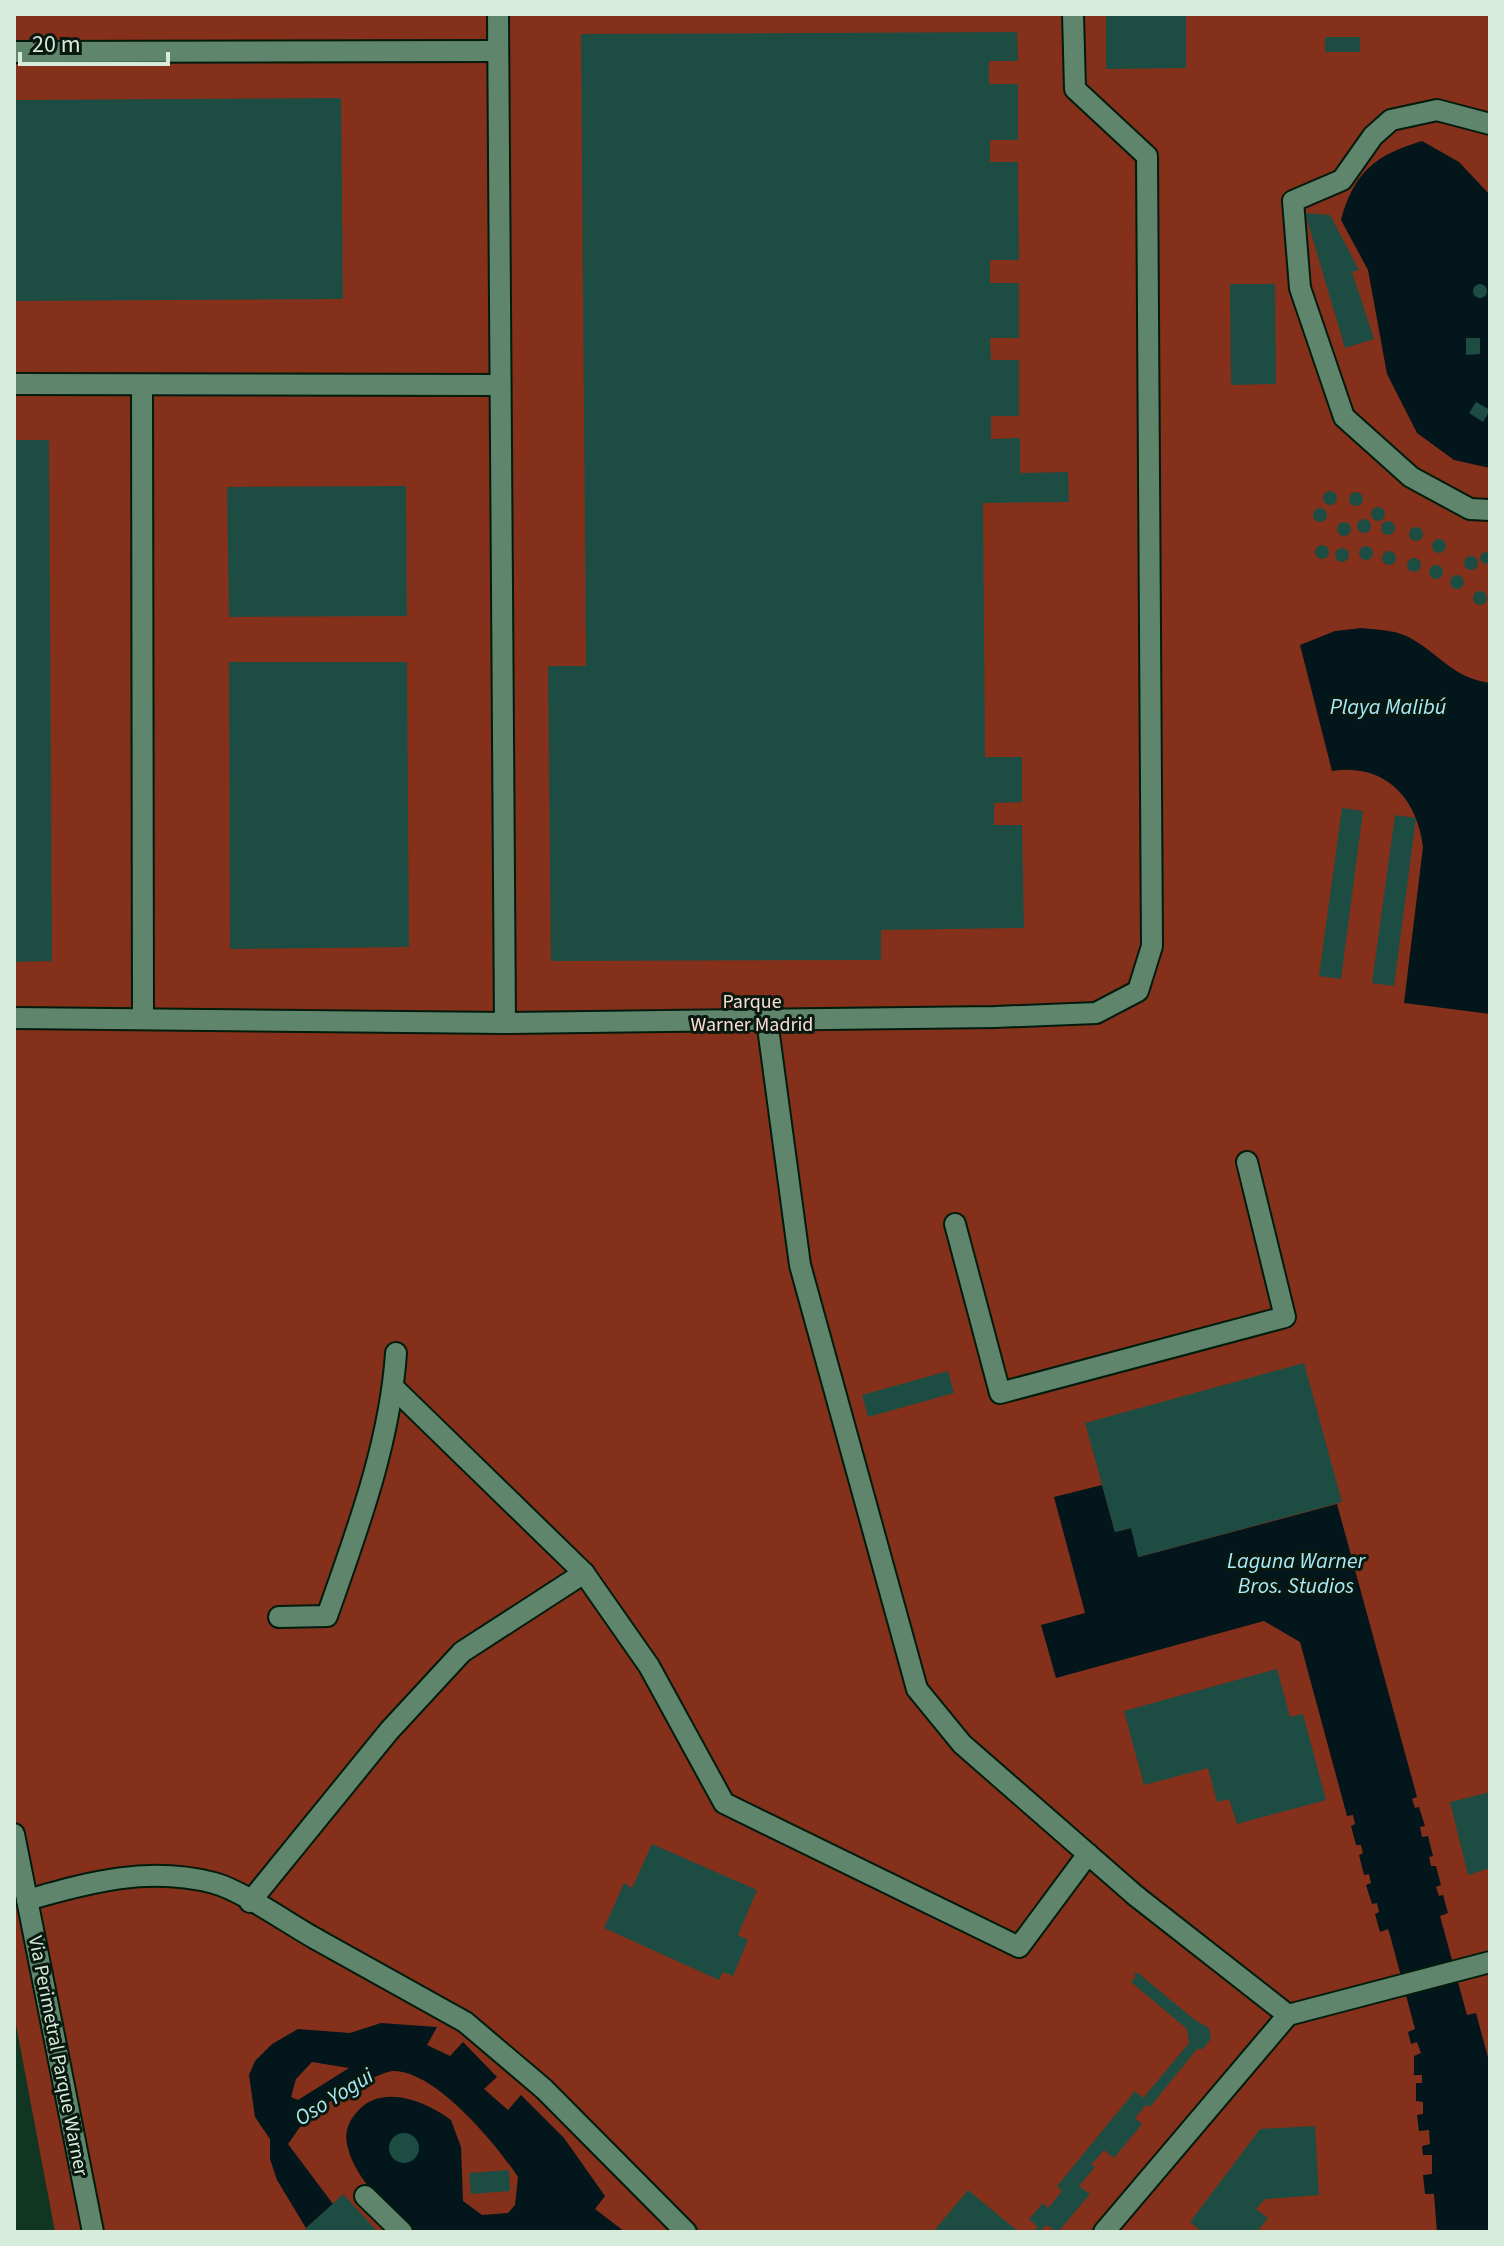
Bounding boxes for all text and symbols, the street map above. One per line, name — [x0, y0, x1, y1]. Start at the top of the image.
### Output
scale bar — [20, 16, 168, 66]
text: 20 m — [32, 27, 81, 62]
water label: Playa Malibú — [1330, 691, 1446, 723]
park label: Parque Warner Madrid — [691, 988, 813, 1039]
water label: Laguna Warner Bros. Studios — [1227, 1545, 1366, 1602]
street label: Via Perimetral Parque Warner — [21, 1934, 95, 2179]
water label: Oso Yogui — [288, 2060, 380, 2134]

